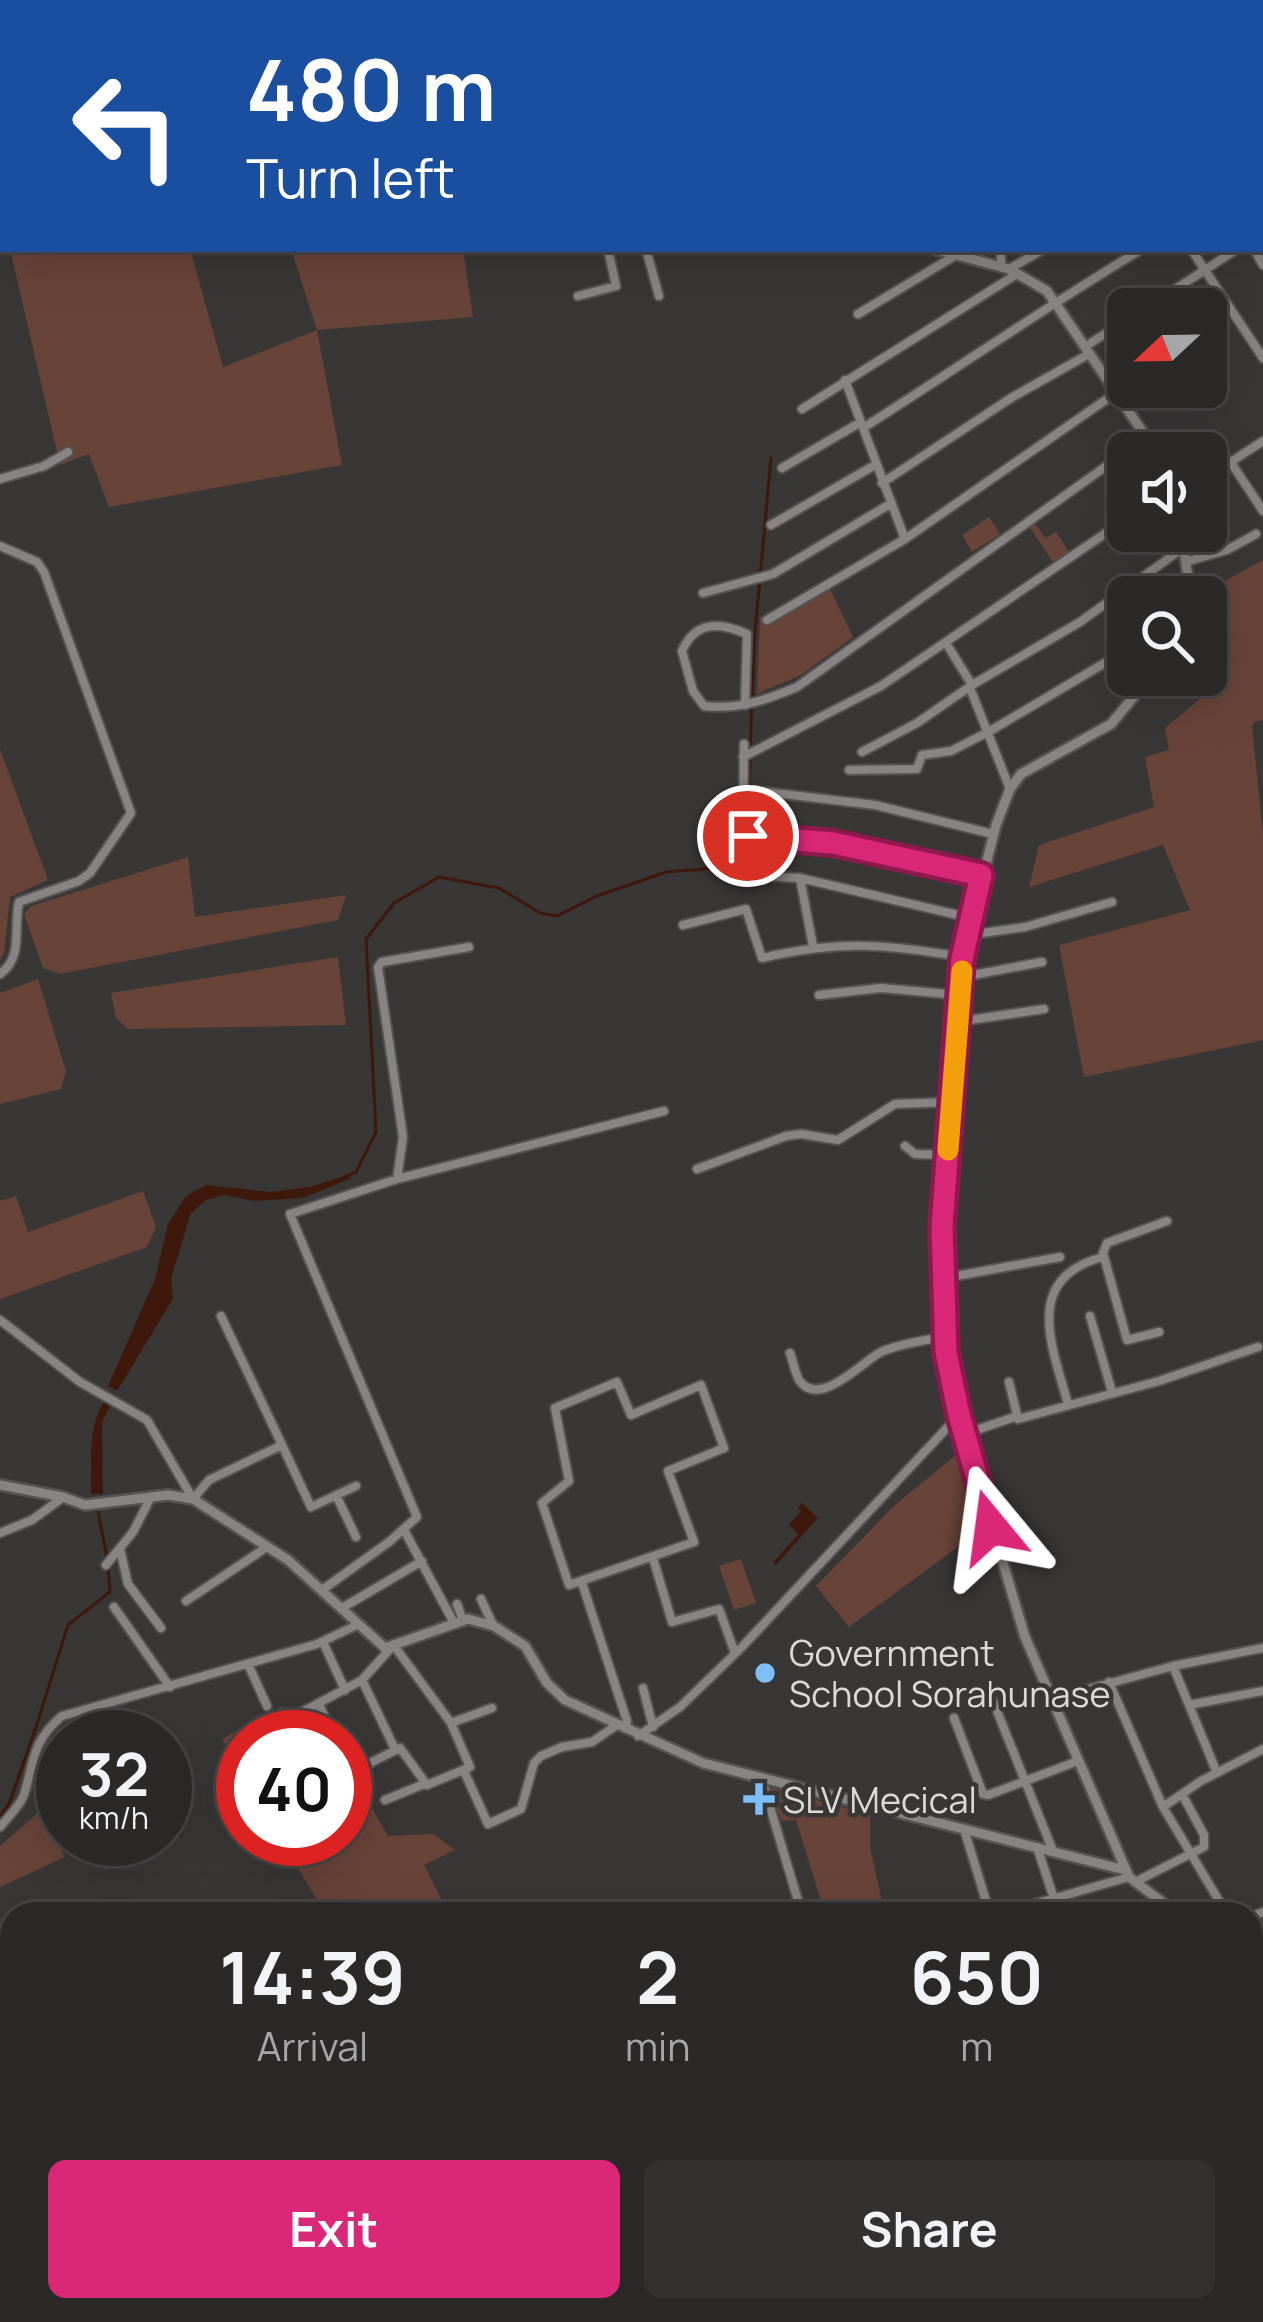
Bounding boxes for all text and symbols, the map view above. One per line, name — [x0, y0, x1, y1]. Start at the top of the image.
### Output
text: 480 m — [246, 31, 496, 146]
icon: left — [48, 48, 204, 204]
text: Turn left — [246, 140, 455, 214]
north arrow — [1107, 288, 1227, 408]
map controls — [1107, 288, 1227, 696]
button: sound — [1107, 432, 1227, 552]
button: search — [1107, 576, 1227, 696]
pin — [697, 785, 799, 887]
icon: arrive — [715, 803, 781, 869]
position arrow — [928, 1464, 1054, 1590]
place label: Government School Sorahunase — [789, 1628, 1111, 1718]
marker: Government School Sorahunase — [752, 1660, 778, 1686]
speed limit sign: 40 — [216, 1710, 372, 1866]
text: 32 — [79, 1732, 149, 1814]
place label: SLV Mecical — [783, 1775, 977, 1824]
marker: SLV Mecical — [746, 1786, 772, 1812]
text: km/h — [79, 1797, 149, 1838]
text: 14:39 — [219, 1927, 406, 2026]
text: 2 — [636, 1927, 679, 2026]
text: 650 — [910, 1927, 1044, 2026]
text: Arrival — [257, 2019, 368, 2073]
text: min — [625, 2019, 690, 2073]
text: m — [960, 2019, 993, 2073]
button: Exit — [48, 2160, 620, 2298]
button: Share — [644, 2160, 1215, 2298]

